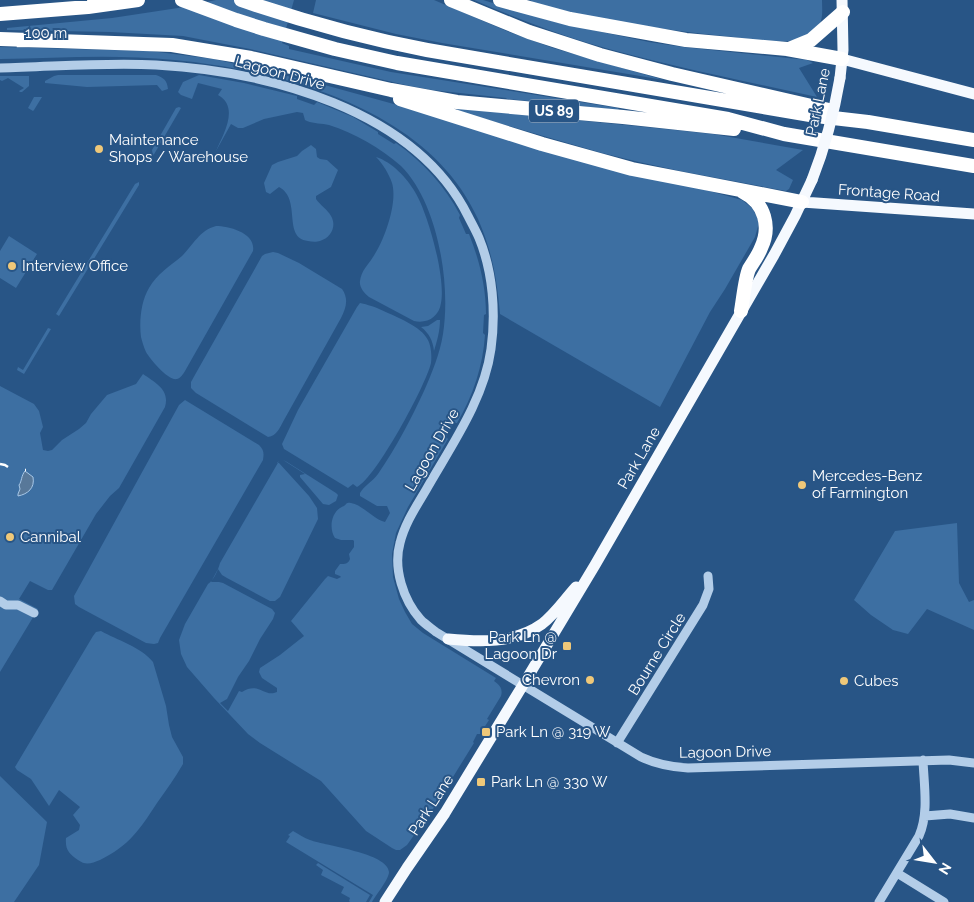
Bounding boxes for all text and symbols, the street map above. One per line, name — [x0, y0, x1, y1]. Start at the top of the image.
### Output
scale bar — [18, 15, 141, 47]
text: 100 m — [25, 24, 67, 42]
street label: Lagoon Drive — [233, 52, 327, 94]
street label: Park Lane — [802, 66, 834, 138]
road number: US 89 — [529, 100, 579, 122]
place label: Maintenance Shops / Warehouse — [109, 131, 248, 166]
marker: Maintenance Shops / Warehouse — [93, 143, 105, 155]
street label: Frontage Road — [838, 180, 940, 206]
place label: Interview Office — [22, 257, 128, 275]
marker: Interview Office — [6, 260, 18, 272]
street label: Lagoon Drive — [401, 405, 463, 495]
street label: Park Lane — [614, 423, 664, 492]
place label: Mercedes-Benz of Farmington — [812, 467, 922, 502]
marker: Mercedes-Benz of Farmington — [796, 479, 808, 491]
place label: Cannibal — [20, 528, 82, 546]
marker: Cannibal — [4, 531, 16, 543]
street label: Bourne Circle — [624, 609, 690, 699]
place label: Park Ln @ Lagoon Dr — [484, 628, 558, 663]
marker: Park Ln @ Lagoon Dr — [561, 640, 573, 652]
place label: Chevron — [522, 671, 580, 689]
place label: Cubes — [854, 672, 899, 690]
marker: Chevron — [584, 674, 596, 686]
marker: Cubes — [838, 675, 850, 687]
place label: Park Ln @ 319 W — [496, 723, 611, 741]
marker: Park Ln @ 319 W — [480, 726, 492, 738]
street label: Lagoon Drive — [679, 742, 772, 762]
street label: Park Lane — [405, 771, 457, 839]
place label: Park Ln @ 330 W — [491, 773, 608, 791]
marker: Park Ln @ 330 W — [475, 776, 487, 788]
north arrow — [909, 837, 959, 887]
text: N — [936, 860, 955, 877]

